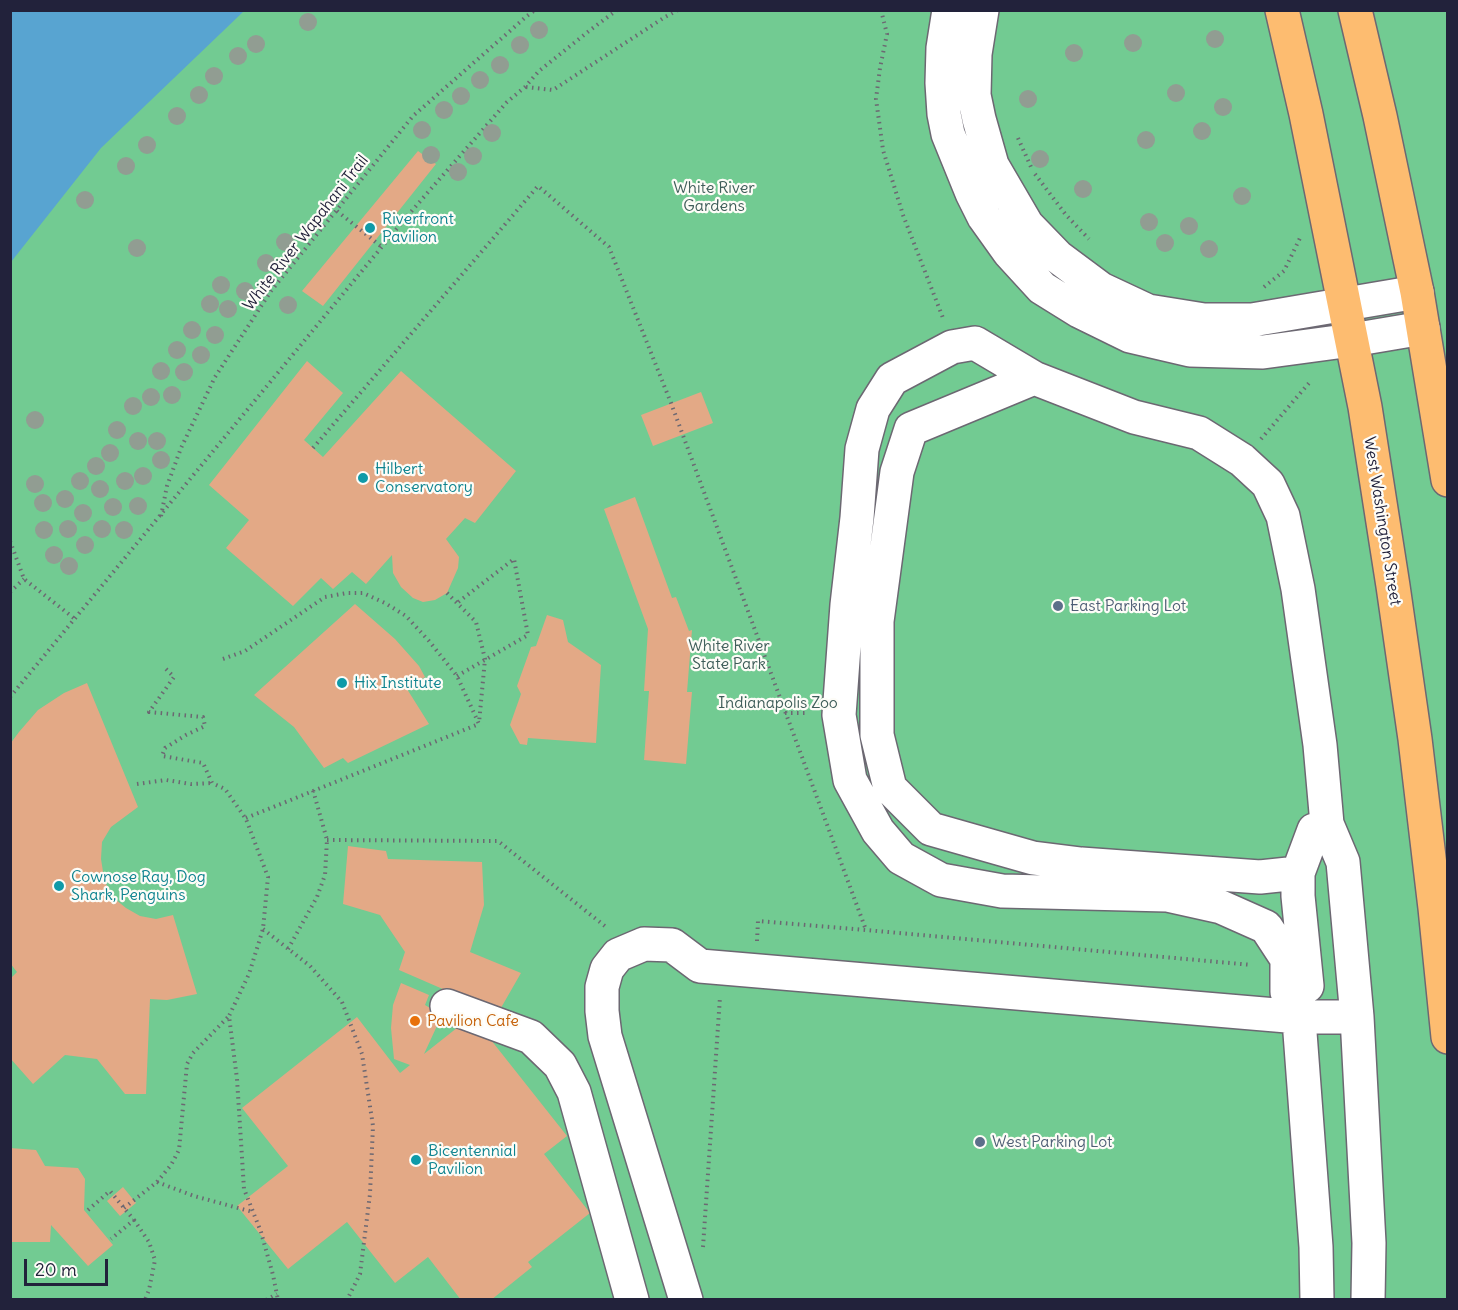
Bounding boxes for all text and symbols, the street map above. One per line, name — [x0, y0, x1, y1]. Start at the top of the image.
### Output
street label: White River Wapahani Trail — [239, 151, 373, 315]
park label: White River Gardens — [673, 178, 755, 216]
place label: Riverfront Pavilion — [382, 209, 454, 247]
marker: Riverfront Pavilion — [363, 221, 377, 235]
street label: West Washington Street — [1359, 435, 1405, 607]
place label: Hilbert Conservatory — [375, 459, 473, 497]
marker: Hilbert Conservatory — [356, 471, 370, 485]
place label: East Parking Lot — [1070, 596, 1186, 616]
marker: East Parking Lot — [1051, 599, 1065, 613]
park label: White River State Park — [688, 636, 770, 674]
place label: Hix Institute — [354, 673, 442, 693]
marker: Hix Institute — [335, 676, 349, 690]
park label: Indianapolis Zoo — [718, 693, 838, 713]
place label: Cownose Ray, Dog Shark, Penguins — [71, 867, 206, 905]
marker: Cownose Ray, Dog Shark, Penguins — [52, 879, 66, 893]
place label: Pavilion Cafe — [427, 1011, 519, 1031]
marker: Pavilion Cafe — [408, 1014, 422, 1028]
place label: West Parking Lot — [992, 1132, 1112, 1152]
marker: West Parking Lot — [973, 1135, 987, 1149]
place label: Bicentennial Pavilion — [428, 1141, 516, 1179]
marker: Bicentennial Pavilion — [409, 1153, 423, 1167]
scale bar — [27, 1247, 111, 1285]
text: 20 m — [35, 1258, 77, 1281]

